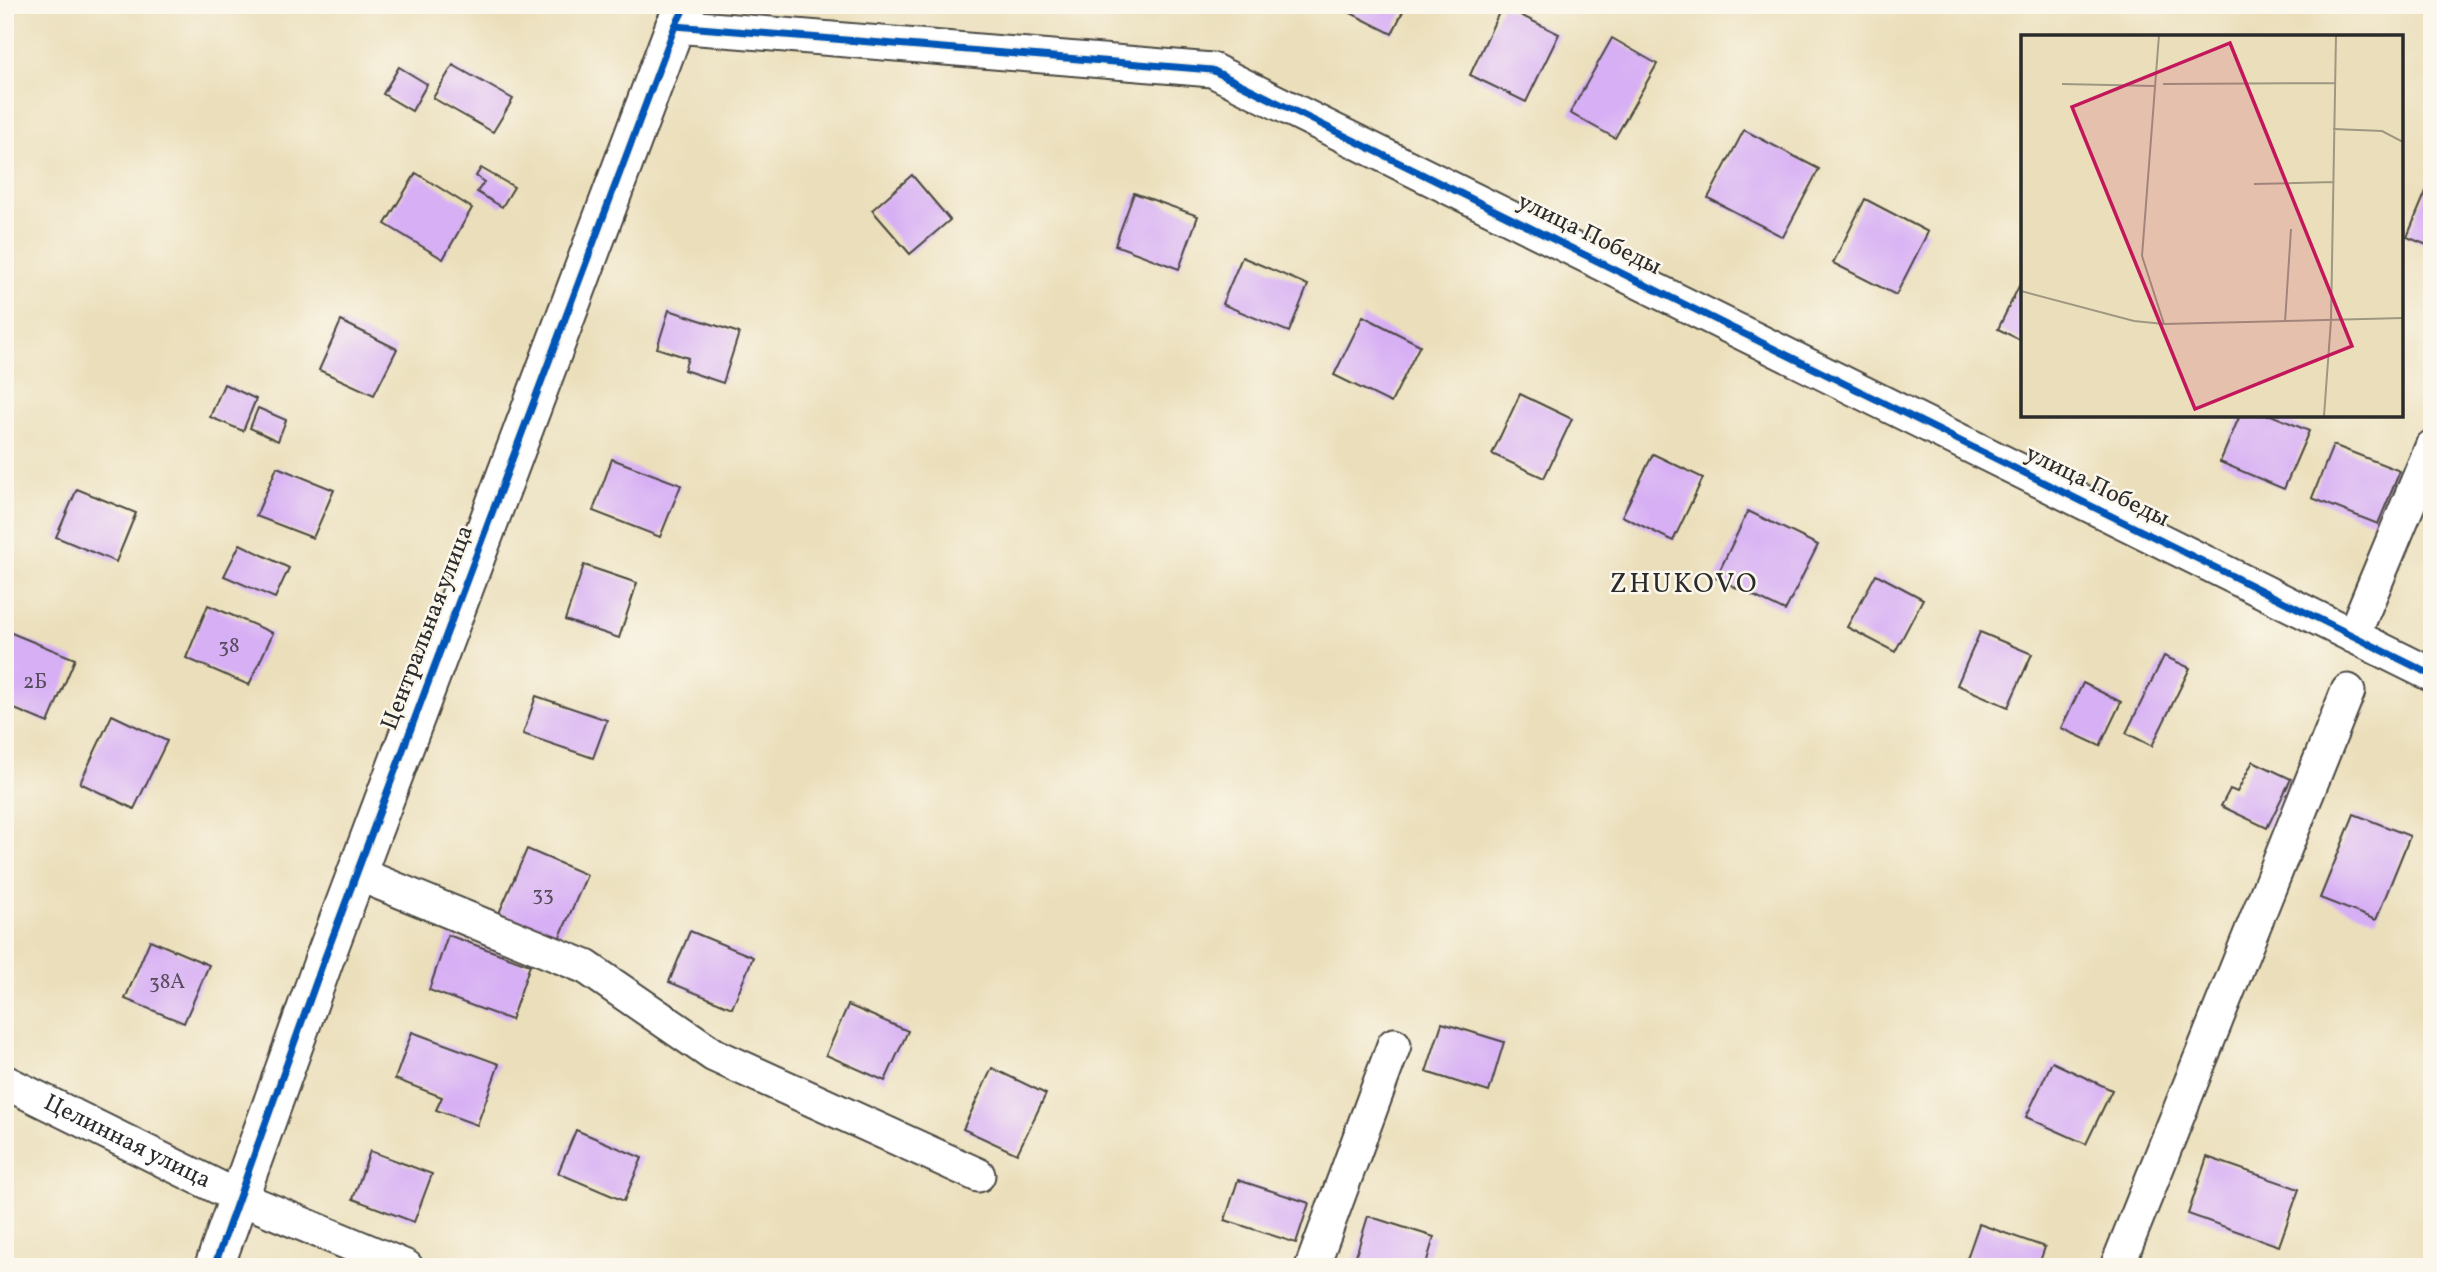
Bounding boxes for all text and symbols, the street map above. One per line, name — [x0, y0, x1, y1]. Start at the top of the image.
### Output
inset map — [2021, 35, 2402, 416]
street label: улица Победы — [1511, 185, 1667, 285]
street label: улица Победы — [2019, 437, 2175, 537]
street label: Центральная улица — [373, 520, 483, 736]
district label: ZHUKOVO — [1610, 565, 1758, 604]
house number: 38 — [218, 632, 240, 661]
house number: 2Б — [23, 668, 47, 697]
house number: 33 — [532, 880, 554, 909]
house number: 38А — [149, 968, 185, 997]
street label: Целинная улица — [38, 1087, 216, 1198]

